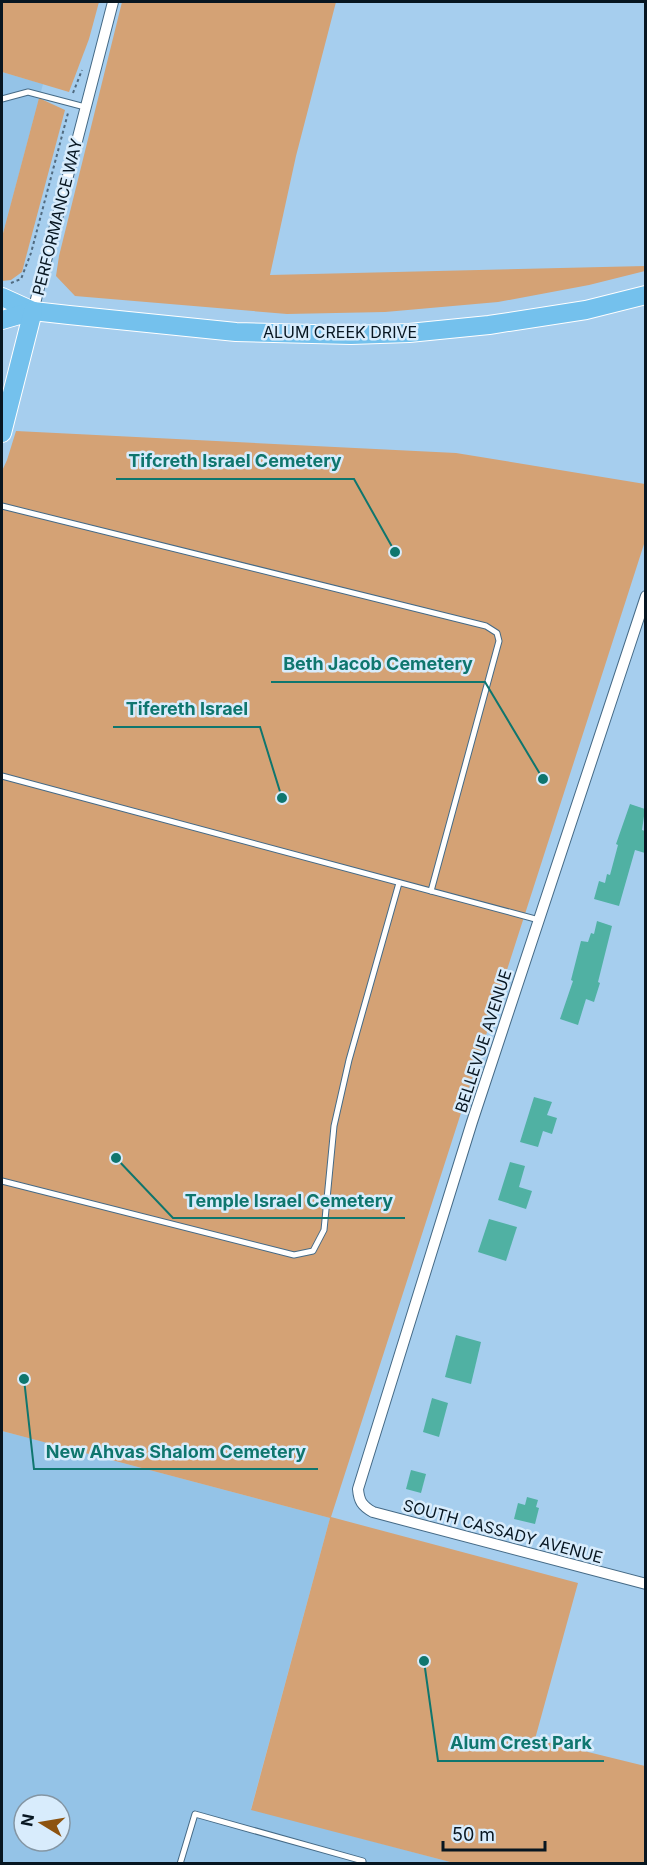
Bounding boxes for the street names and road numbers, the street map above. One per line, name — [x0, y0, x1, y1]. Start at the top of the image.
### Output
street label: PERFORMANCE WAY — [28, 136, 86, 298]
street label: ALUM CREEK DRIVE — [263, 322, 417, 342]
street label: BELLEVUE AVENUE — [450, 967, 516, 1115]
street label: SOUTH CASSADY AVENUE — [401, 1495, 605, 1567]

